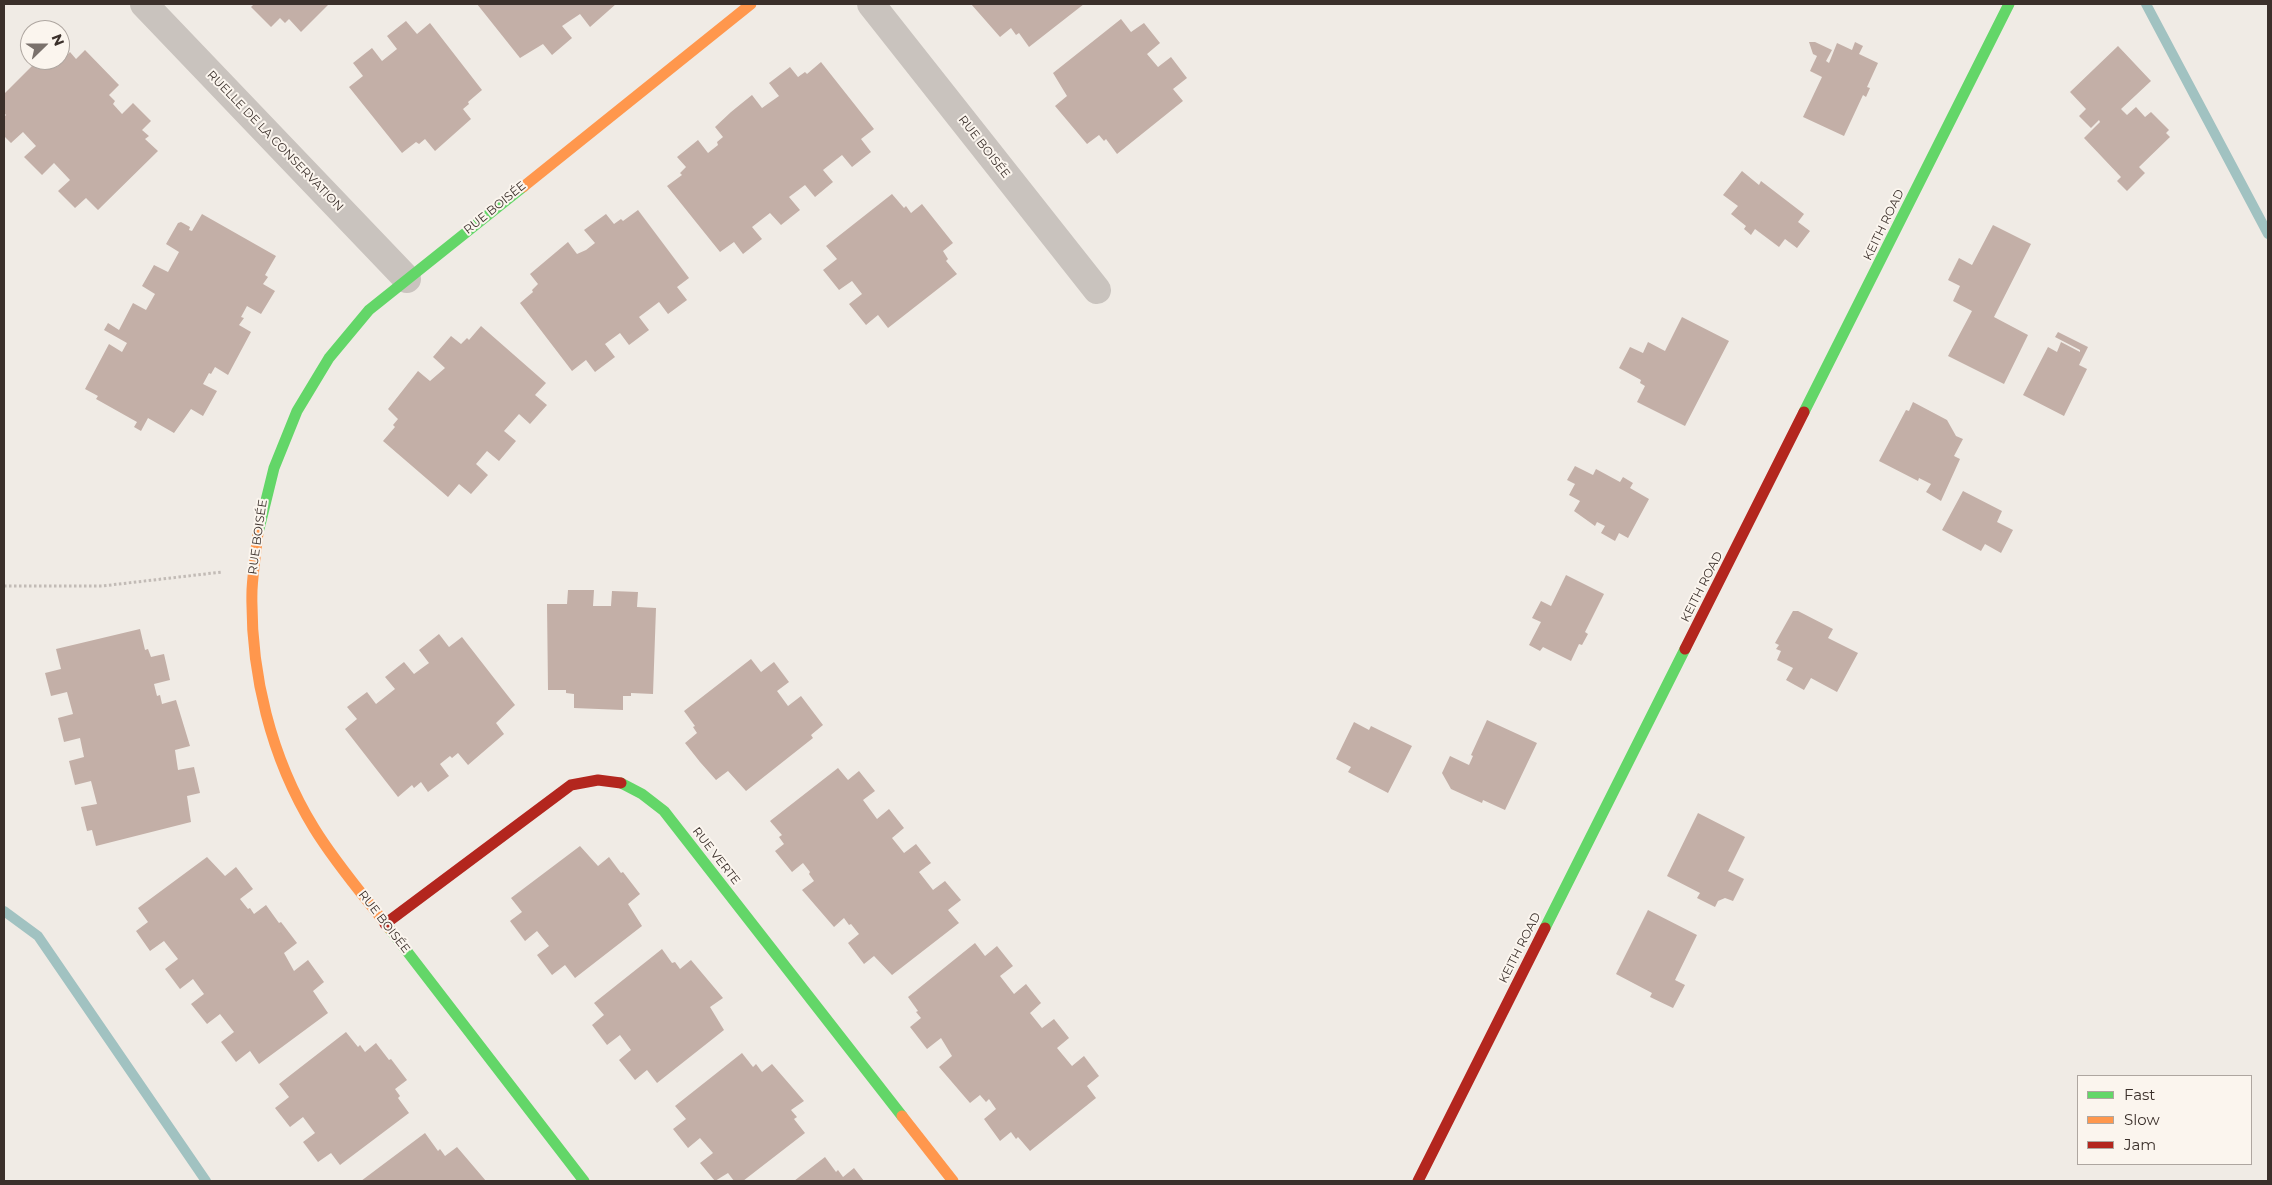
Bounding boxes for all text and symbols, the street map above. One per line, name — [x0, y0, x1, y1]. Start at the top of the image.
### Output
north arrow — [20, 20, 70, 70]
text: N — [48, 31, 68, 48]
street label: RUELLE DE LA CONSERVATION — [204, 68, 346, 214]
street label: RUE BOISÉE — [955, 113, 1013, 181]
street label: RUE BOISÉE — [461, 179, 529, 237]
street label: KEITH ROAD — [1861, 187, 1907, 263]
street label: RUE BOISÉE — [246, 499, 270, 575]
street label: KEITH ROAD — [1678, 549, 1726, 625]
street label: RUE VERTE — [689, 824, 743, 888]
street label: RUE BOISÉE — [355, 888, 413, 956]
street label: KEITH ROAD — [1496, 910, 1544, 986]
legend — [2077, 1075, 2252, 1165]
text: Fast — [2124, 1085, 2155, 1104]
text: Slow — [2124, 1110, 2160, 1129]
text: Jam — [2124, 1135, 2156, 1154]

